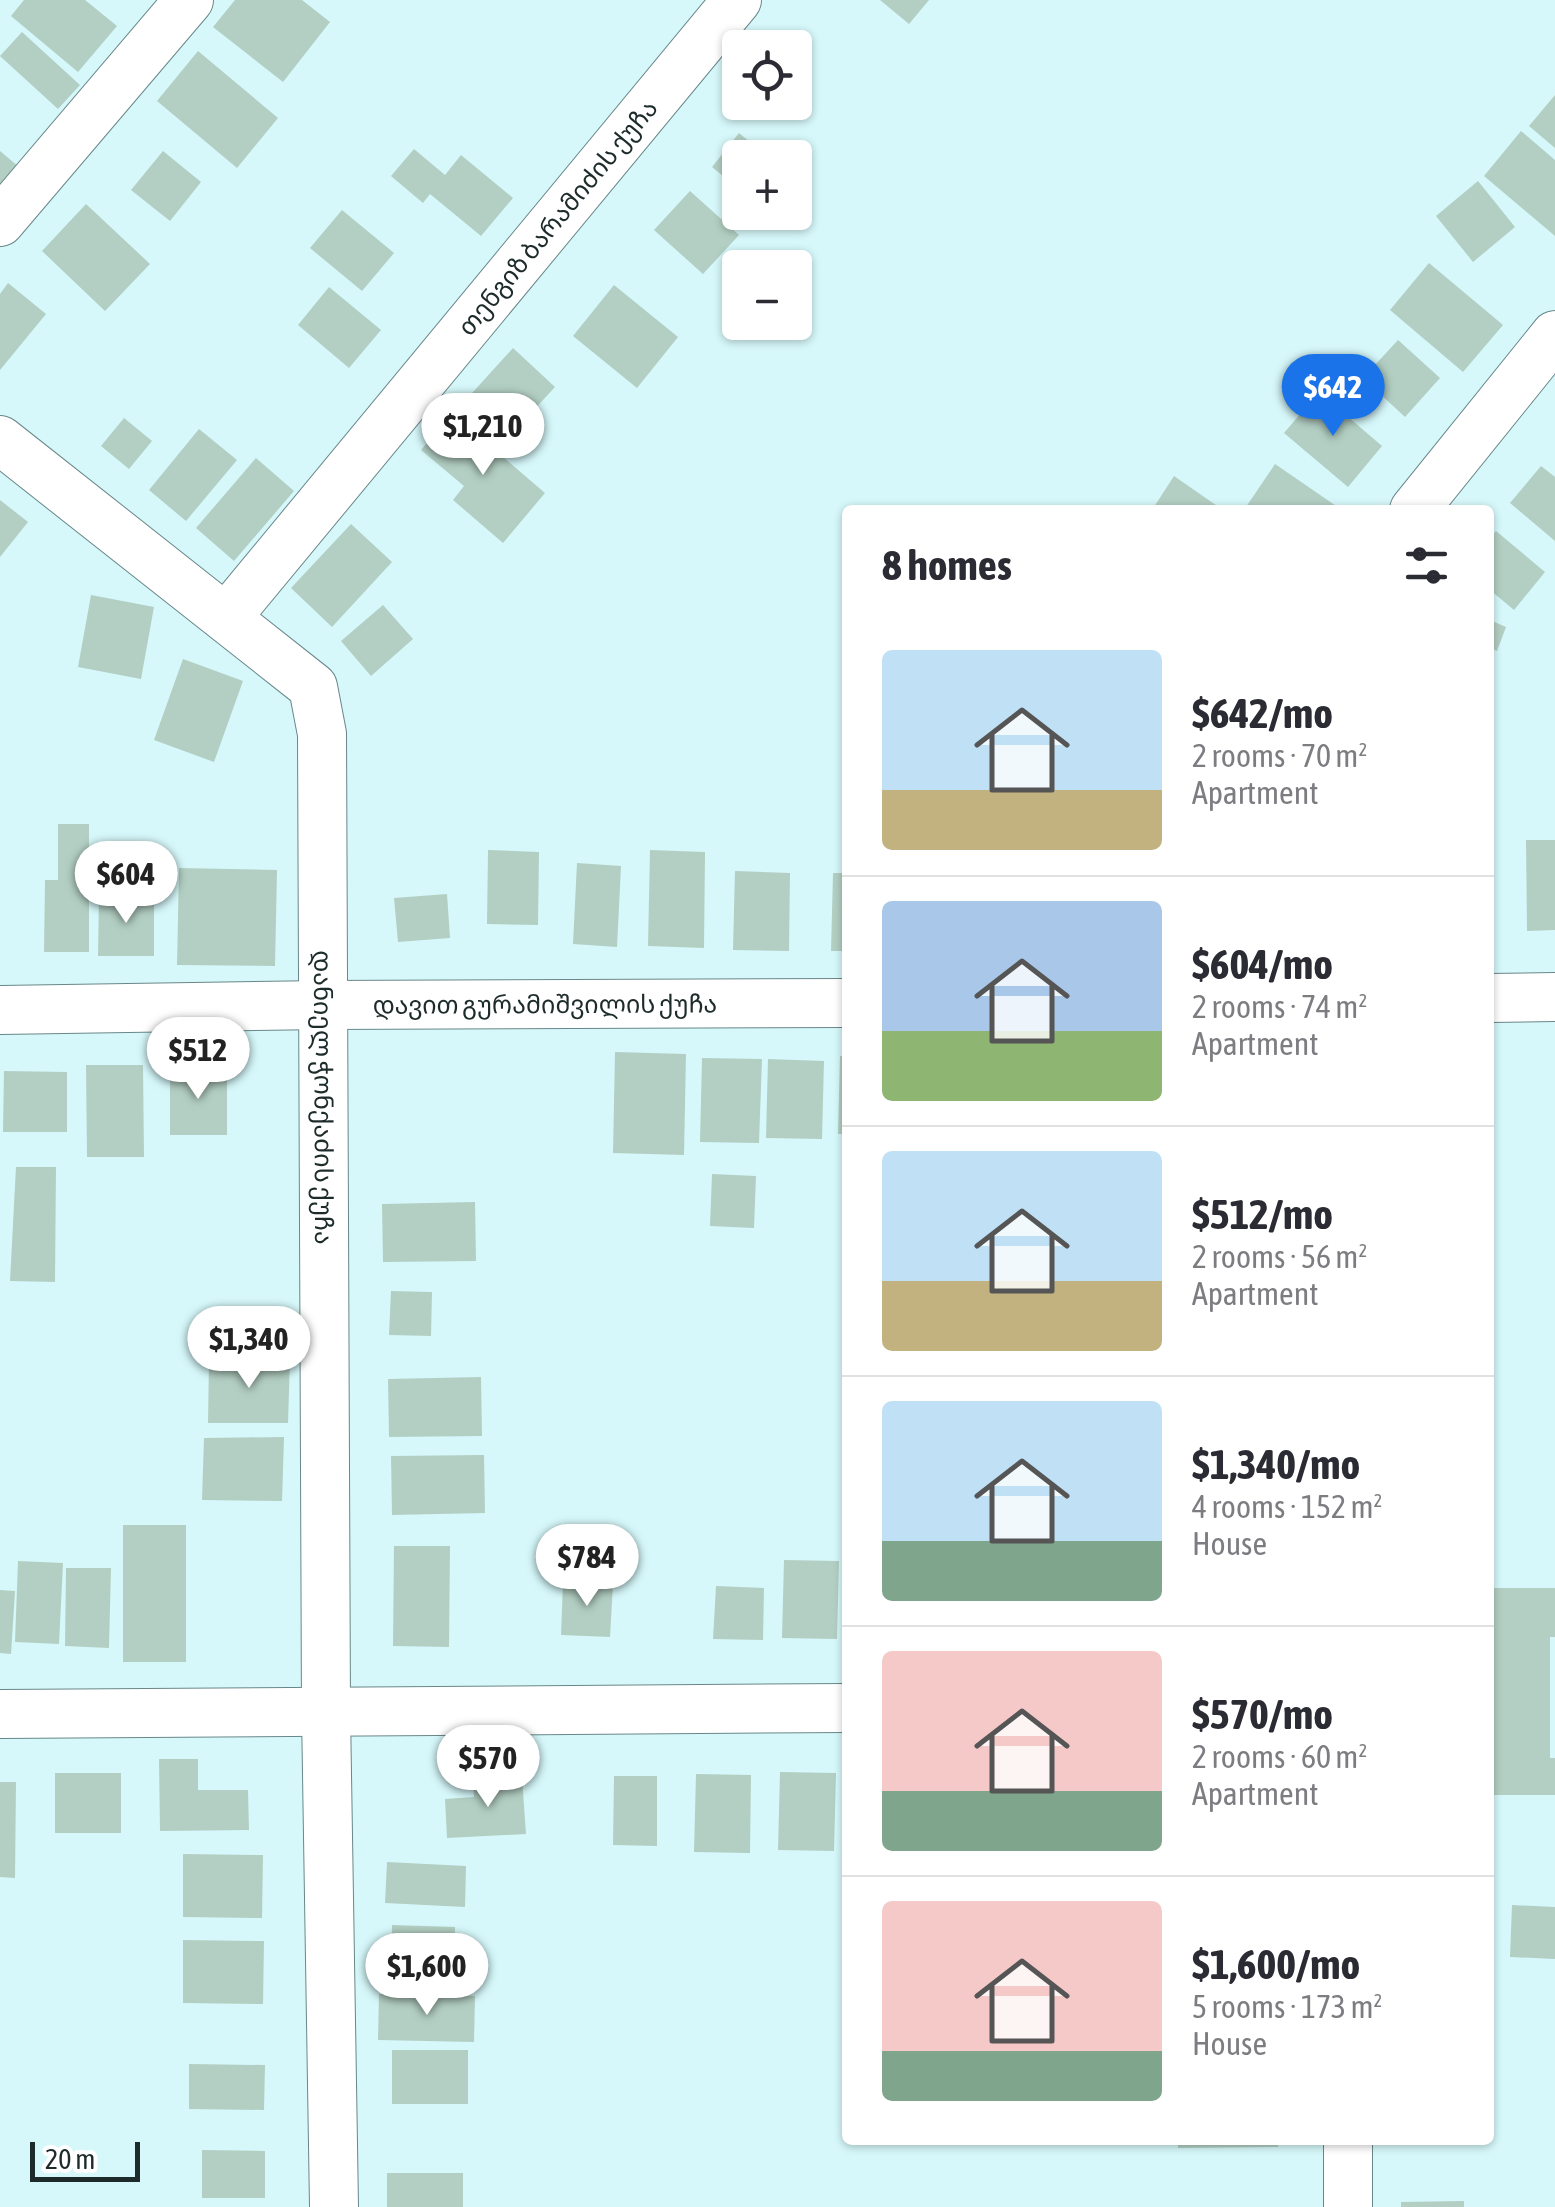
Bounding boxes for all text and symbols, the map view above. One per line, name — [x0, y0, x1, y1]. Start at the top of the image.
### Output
map controls — [722, 30, 812, 340]
button: locate — [722, 30, 812, 120]
street label: თენგიზ ბარამიძის ქუჩა — [452, 94, 663, 341]
button: + — [722, 140, 812, 230]
button: − — [722, 250, 812, 340]
pin: $642 — [1274, 354, 1392, 439]
text: $642 — [1304, 368, 1362, 405]
pin: $1,210 — [402, 393, 564, 478]
text: $1,210 — [443, 407, 523, 444]
icon: filters — [1399, 538, 1454, 593]
text: 8 homes — [882, 541, 1012, 589]
text: $642/mo — [1192, 689, 1333, 737]
icon: home — [962, 690, 1082, 810]
text: 2 rooms · 70 m² — [1192, 737, 1367, 774]
text: Apartment — [1192, 774, 1318, 811]
pin: $604 — [67, 841, 185, 926]
text: $604 — [97, 855, 155, 892]
text: $604/mo — [1192, 940, 1333, 988]
icon: home — [962, 941, 1082, 1061]
street label: დანიელ ჭონქაძის ქუჩა — [307, 950, 338, 1245]
text: 2 rooms · 74 m² — [1192, 988, 1367, 1025]
street label: დავით გურამიშვილის ქუჩა — [373, 989, 717, 1021]
pin: $512 — [139, 1017, 257, 1102]
text: Apartment — [1192, 1025, 1318, 1062]
text: $512 — [169, 1031, 227, 1068]
text: $512/mo — [1192, 1190, 1333, 1238]
icon: home — [962, 1191, 1082, 1311]
text: 2 rooms · 56 m² — [1192, 1238, 1367, 1275]
text: Apartment — [1192, 1275, 1318, 1312]
pin: $1,340 — [168, 1306, 330, 1391]
text: $1,340 — [209, 1320, 289, 1357]
text: $1,340/mo — [1192, 1440, 1360, 1488]
icon: home — [962, 1441, 1082, 1561]
text: 4 rooms · 152 m² — [1192, 1488, 1382, 1525]
pin: $784 — [528, 1524, 646, 1609]
text: House — [1192, 1525, 1267, 1562]
text: $784 — [558, 1538, 616, 1575]
text: $570/mo — [1192, 1690, 1333, 1738]
icon: home — [962, 1691, 1082, 1811]
pin: $570 — [429, 1725, 547, 1810]
text: 2 rooms · 60 m² — [1192, 1738, 1367, 1775]
text: $570 — [459, 1739, 517, 1776]
text: Apartment — [1192, 1775, 1318, 1812]
pin: $1,600 — [346, 1933, 508, 2018]
text: $1,600/mo — [1192, 1940, 1360, 1988]
icon: home — [962, 1941, 1082, 2061]
text: $1,600 — [387, 1947, 467, 1984]
text: 5 rooms · 173 m² — [1192, 1988, 1382, 2025]
text: House — [1192, 2025, 1267, 2062]
scale bar — [30, 2137, 140, 2182]
text: 20 m — [45, 2143, 95, 2175]

